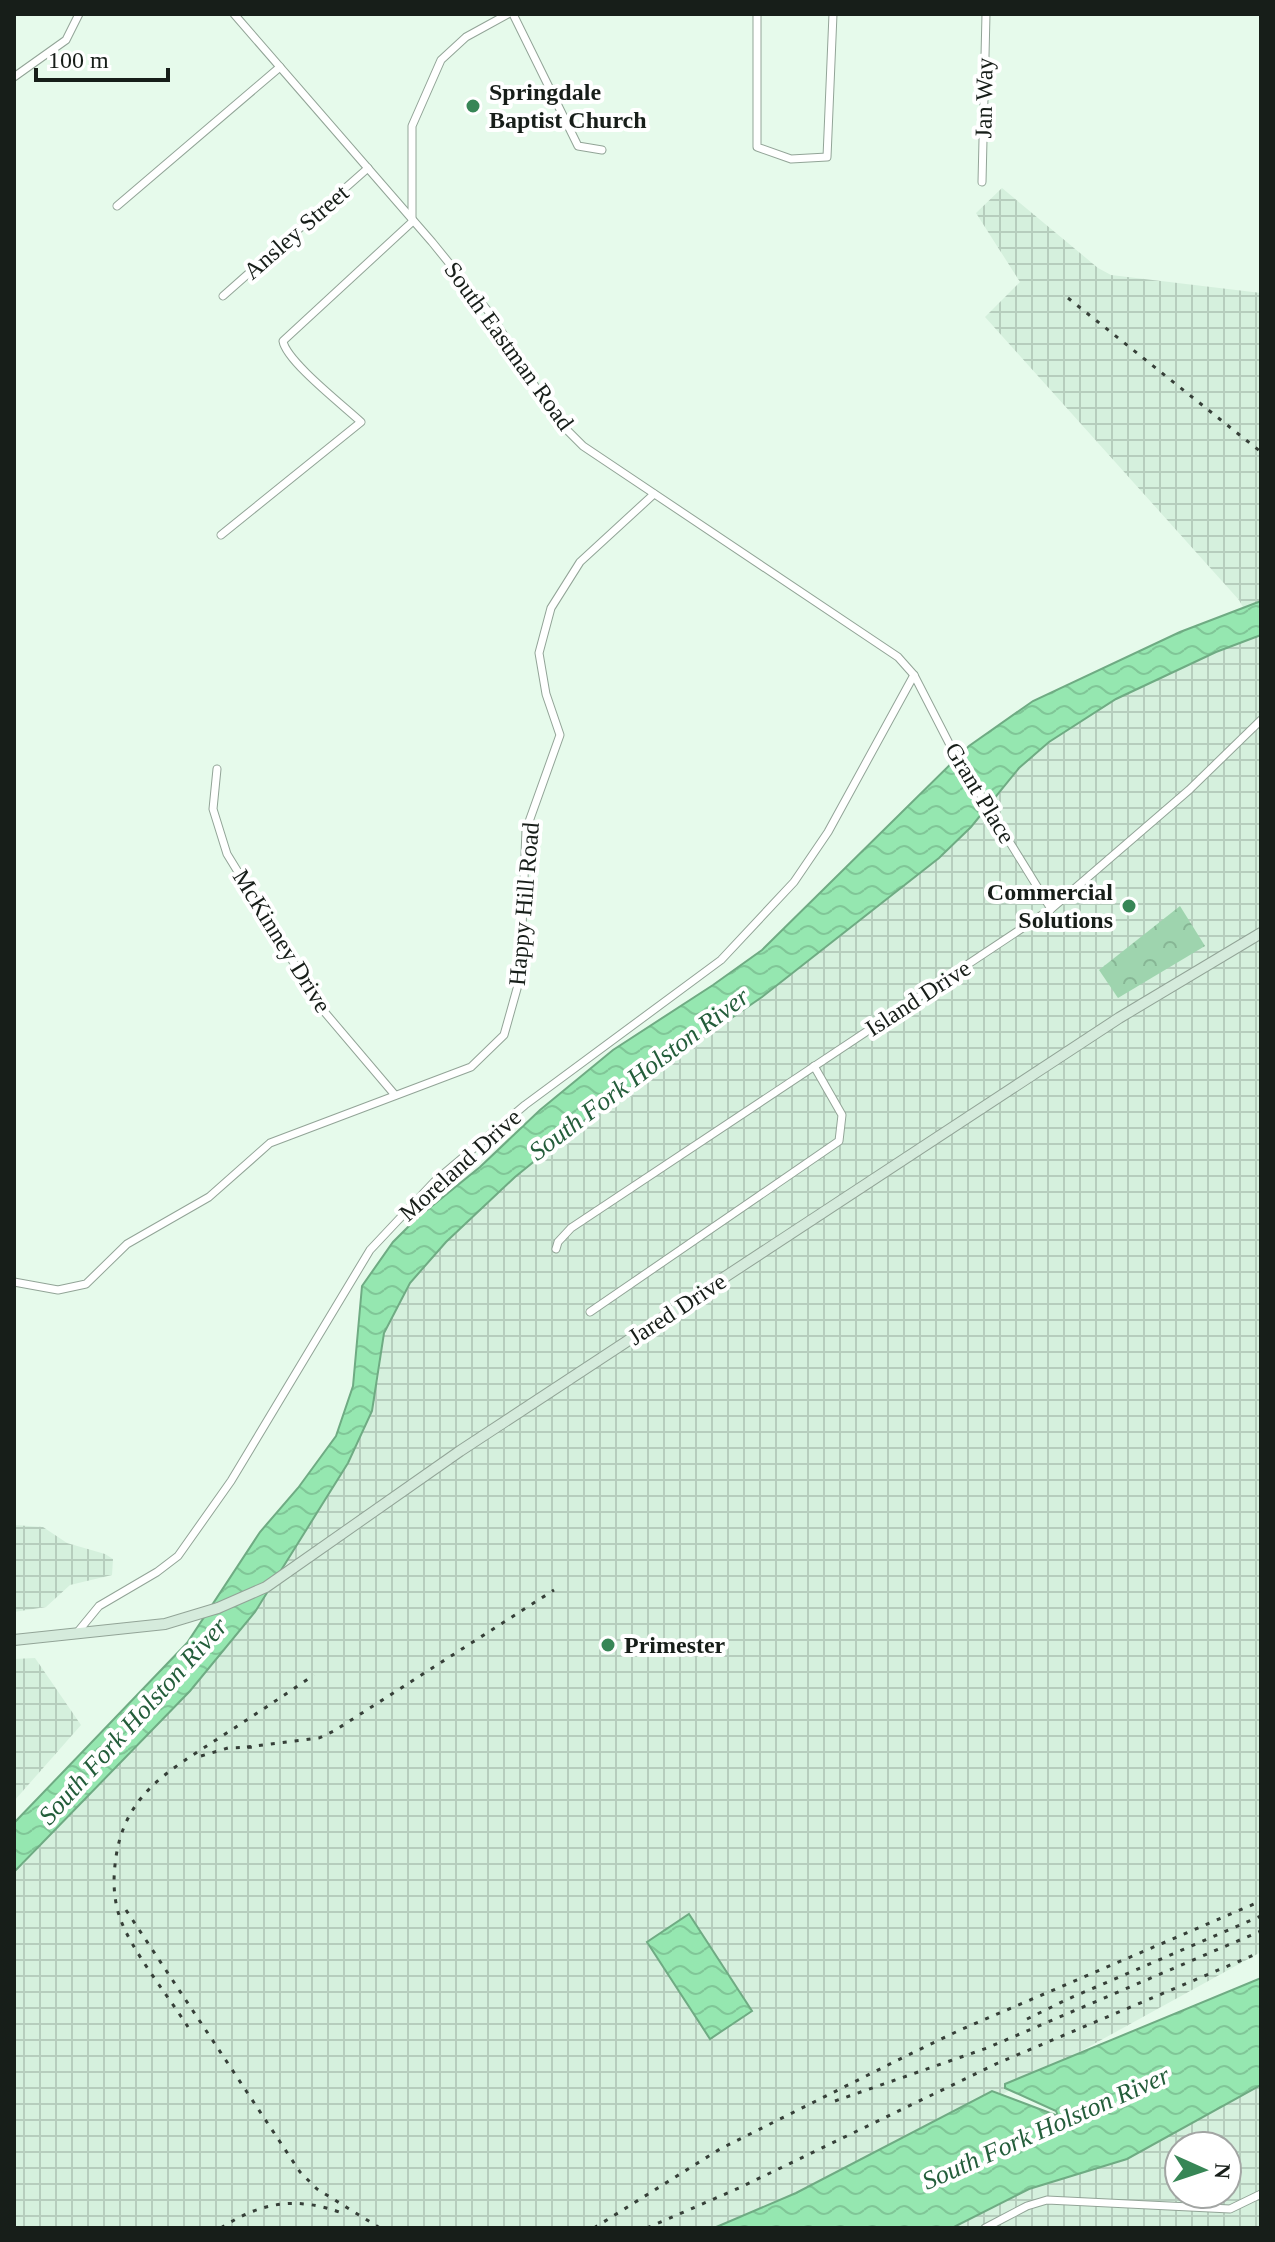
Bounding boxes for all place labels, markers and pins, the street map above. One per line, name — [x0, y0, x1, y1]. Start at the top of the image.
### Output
place label: Springdale Baptist Church — [489, 79, 647, 133]
marker: Springdale Baptist Church — [464, 97, 482, 115]
place label: Commercial Solutions — [987, 879, 1113, 933]
marker: Commercial Solutions — [1120, 897, 1138, 915]
place label: Primester — [624, 1632, 726, 1658]
marker: Primester — [599, 1636, 617, 1654]

